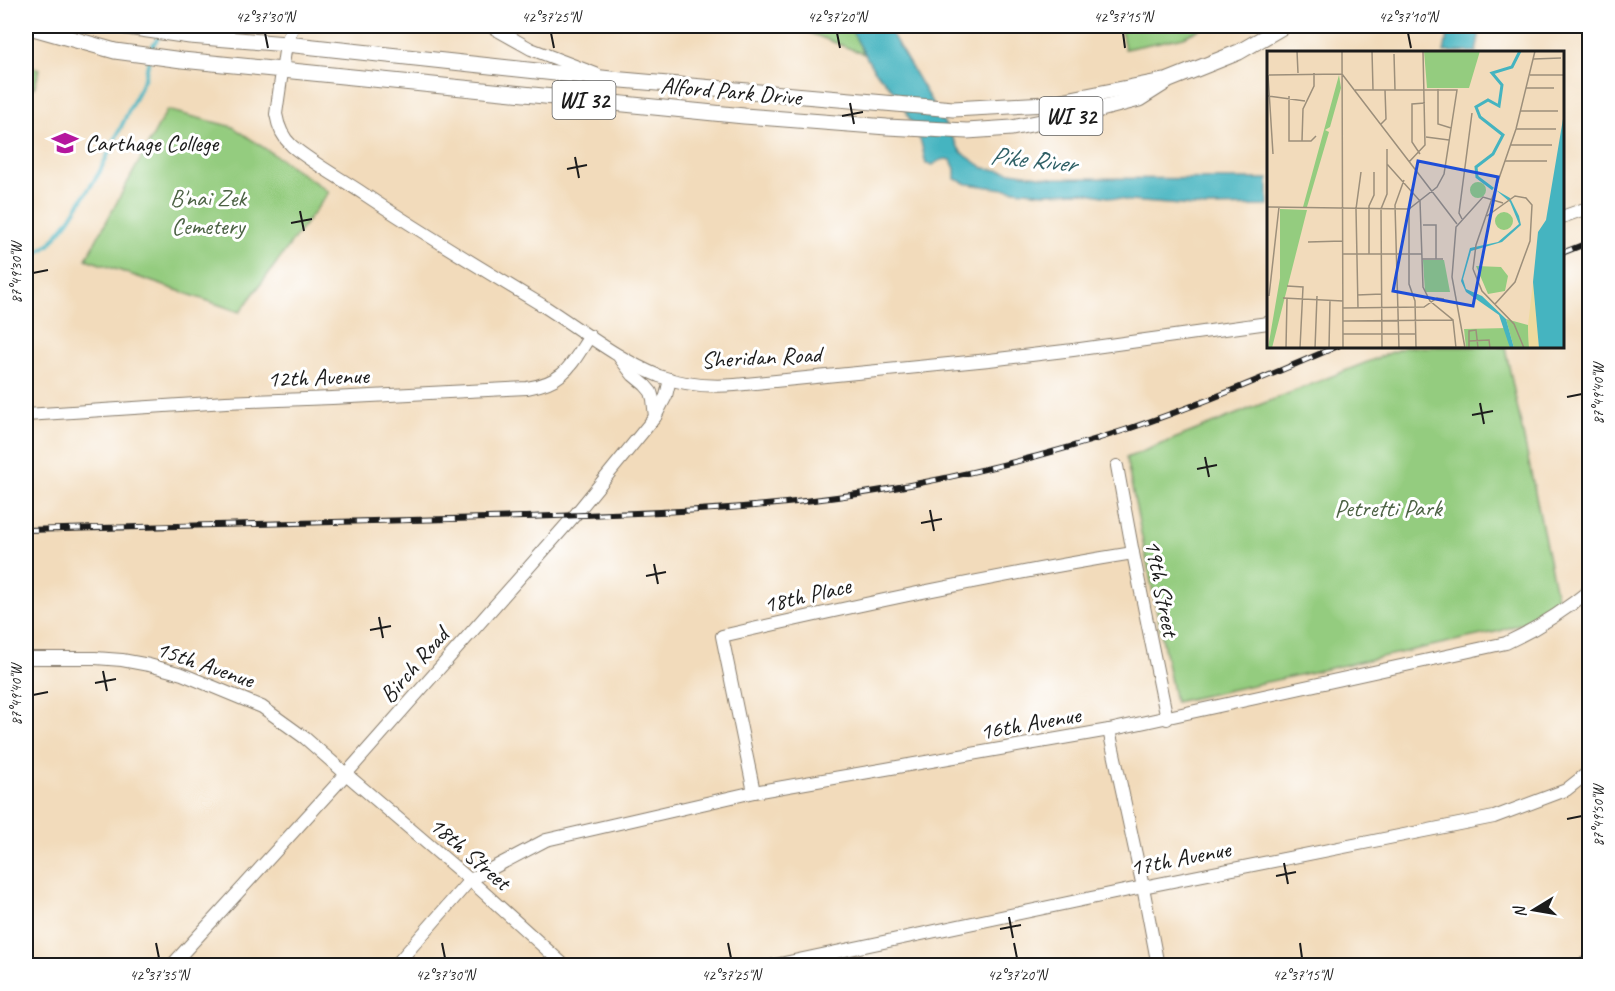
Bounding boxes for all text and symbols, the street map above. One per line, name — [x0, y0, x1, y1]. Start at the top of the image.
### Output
text: 42°37'30"N — [235, 8, 298, 27]
text: 42°37'25"N — [521, 8, 584, 27]
text: 42°37'20"N — [807, 8, 870, 27]
text: 42°37'15"N — [1093, 8, 1156, 27]
text: 42°37'10"N — [1378, 8, 1441, 27]
inset map — [1267, 51, 1564, 348]
street label: Alford Park Drive — [659, 70, 805, 112]
road number: WI 32 — [552, 81, 616, 119]
road number: WI 32 — [1040, 97, 1102, 135]
school or university icon: Carthage College — [50, 128, 80, 158]
place label: Carthage College — [85, 128, 220, 158]
water label: Pike River — [989, 139, 1082, 181]
park label: B'nai Zek Cemetery — [170, 183, 248, 241]
text: 87°49'30"W — [7, 239, 26, 303]
street label: Sheridan Road — [700, 339, 825, 375]
street label: 12th Avenue — [267, 360, 371, 394]
text: 87°49'40"W — [1589, 360, 1608, 424]
park label: Petretti Park — [1334, 493, 1444, 523]
street label: 19th Street — [1138, 537, 1186, 641]
street label: 18th Place — [761, 570, 856, 620]
street label: Birch Road — [373, 618, 457, 709]
street label: 15th Avenue — [152, 633, 260, 695]
text: 87°49'40"W — [7, 661, 26, 725]
street label: 16th Avenue — [977, 699, 1085, 747]
text: 87°49'50"W — [1589, 782, 1608, 846]
street label: 18th Street — [423, 810, 518, 898]
street label: 17th Avenue — [1127, 833, 1235, 882]
north arrow — [1504, 880, 1564, 940]
text: N — [1509, 903, 1531, 919]
text: 42°37'35"N — [129, 966, 192, 985]
text: 42°37'30"N — [415, 966, 478, 985]
text: 42°37'25"N — [701, 966, 764, 985]
text: 42°37'20"N — [987, 966, 1050, 985]
text: 42°37'15"N — [1272, 966, 1335, 985]

